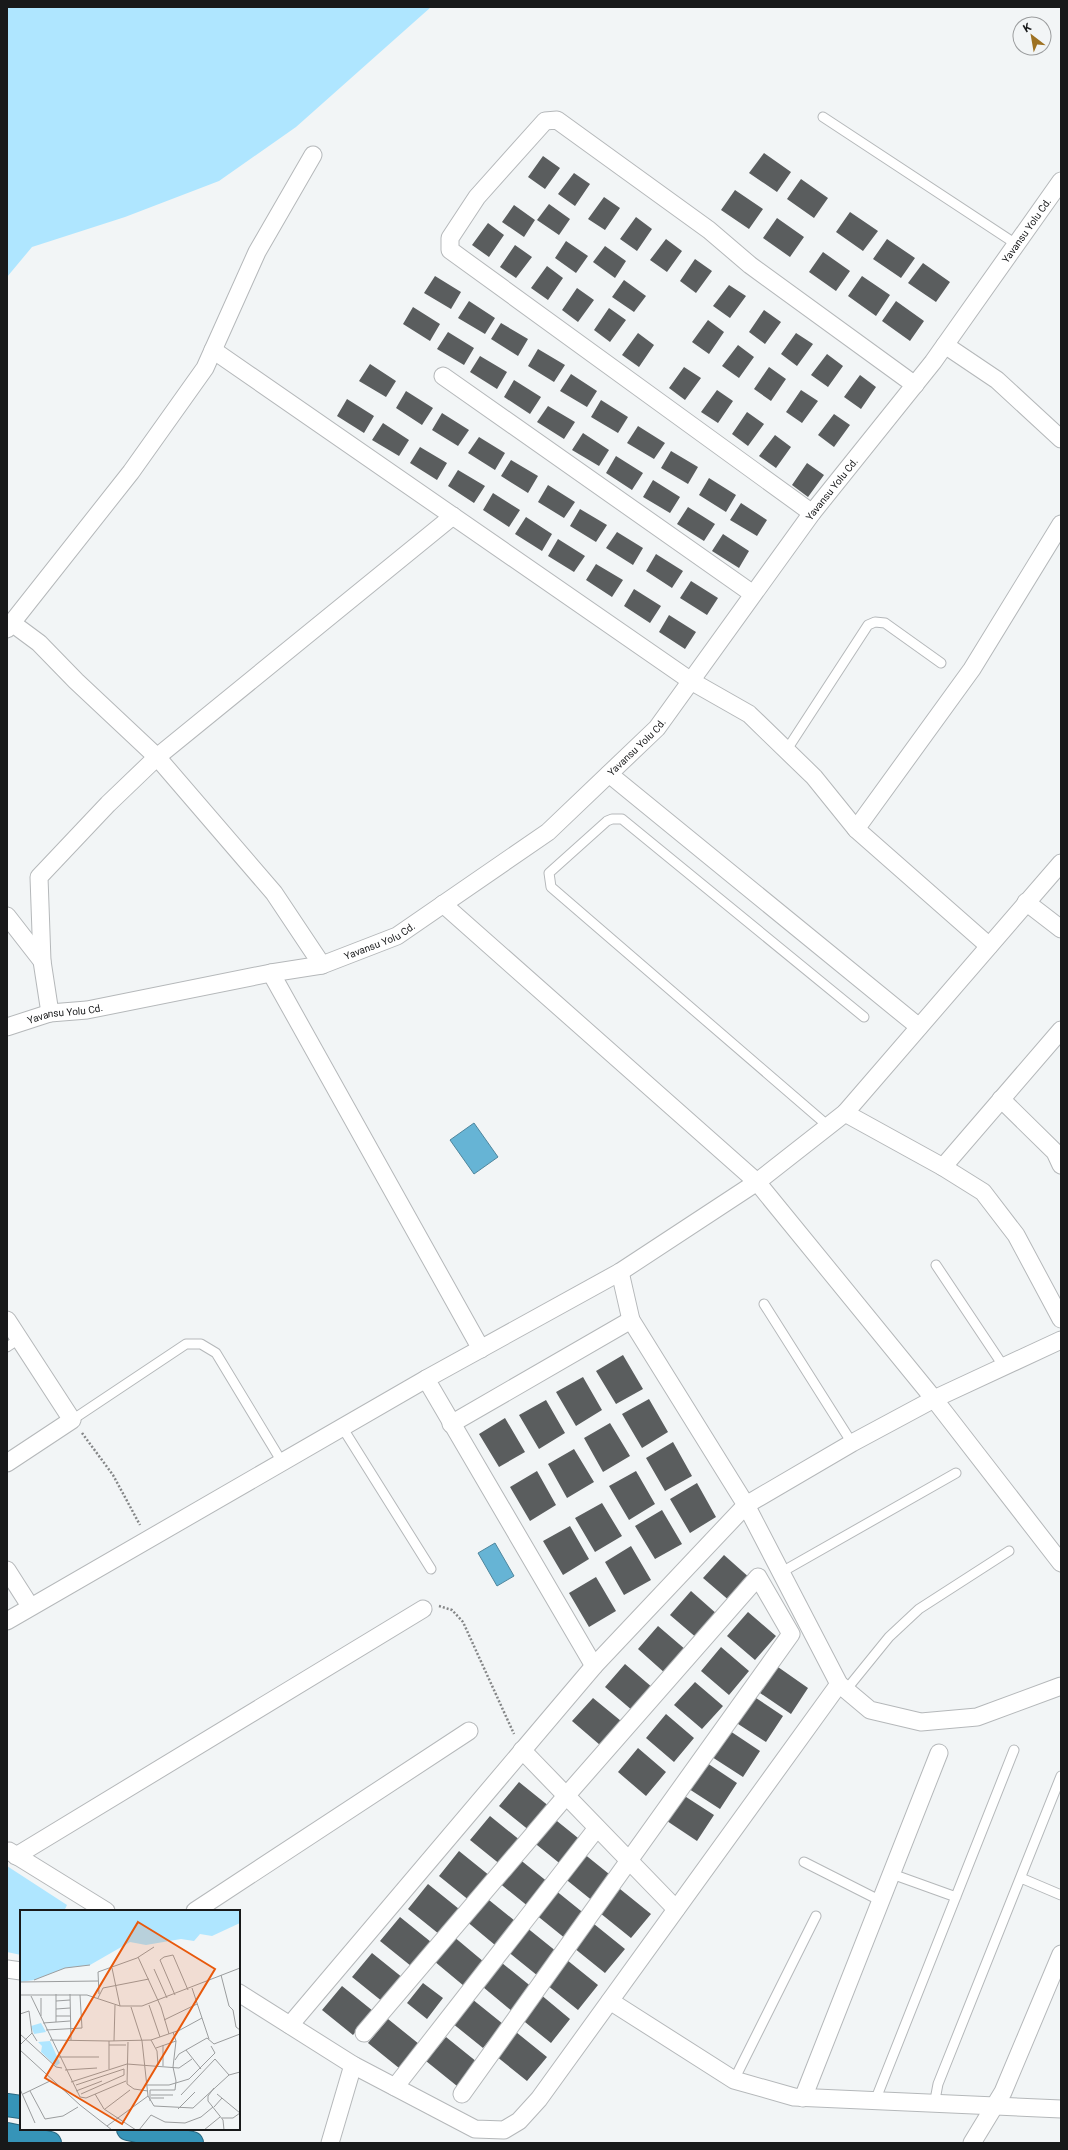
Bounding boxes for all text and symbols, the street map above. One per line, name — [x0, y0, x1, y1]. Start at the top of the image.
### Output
north arrow — [1012, 16, 1052, 56]
text: K — [1021, 20, 1034, 35]
street label: Yavansu Yolu Cd. — [1000, 196, 1053, 265]
street label: Yavansu Yolu Cd. — [803, 456, 860, 522]
street label: Yavansu Yolu Cd. — [605, 716, 667, 778]
street label: Yavansu Yolu Cd. — [342, 920, 417, 961]
street label: Yavansu Yolu Cd. — [26, 1001, 104, 1026]
inset map — [20, 1910, 240, 2130]

